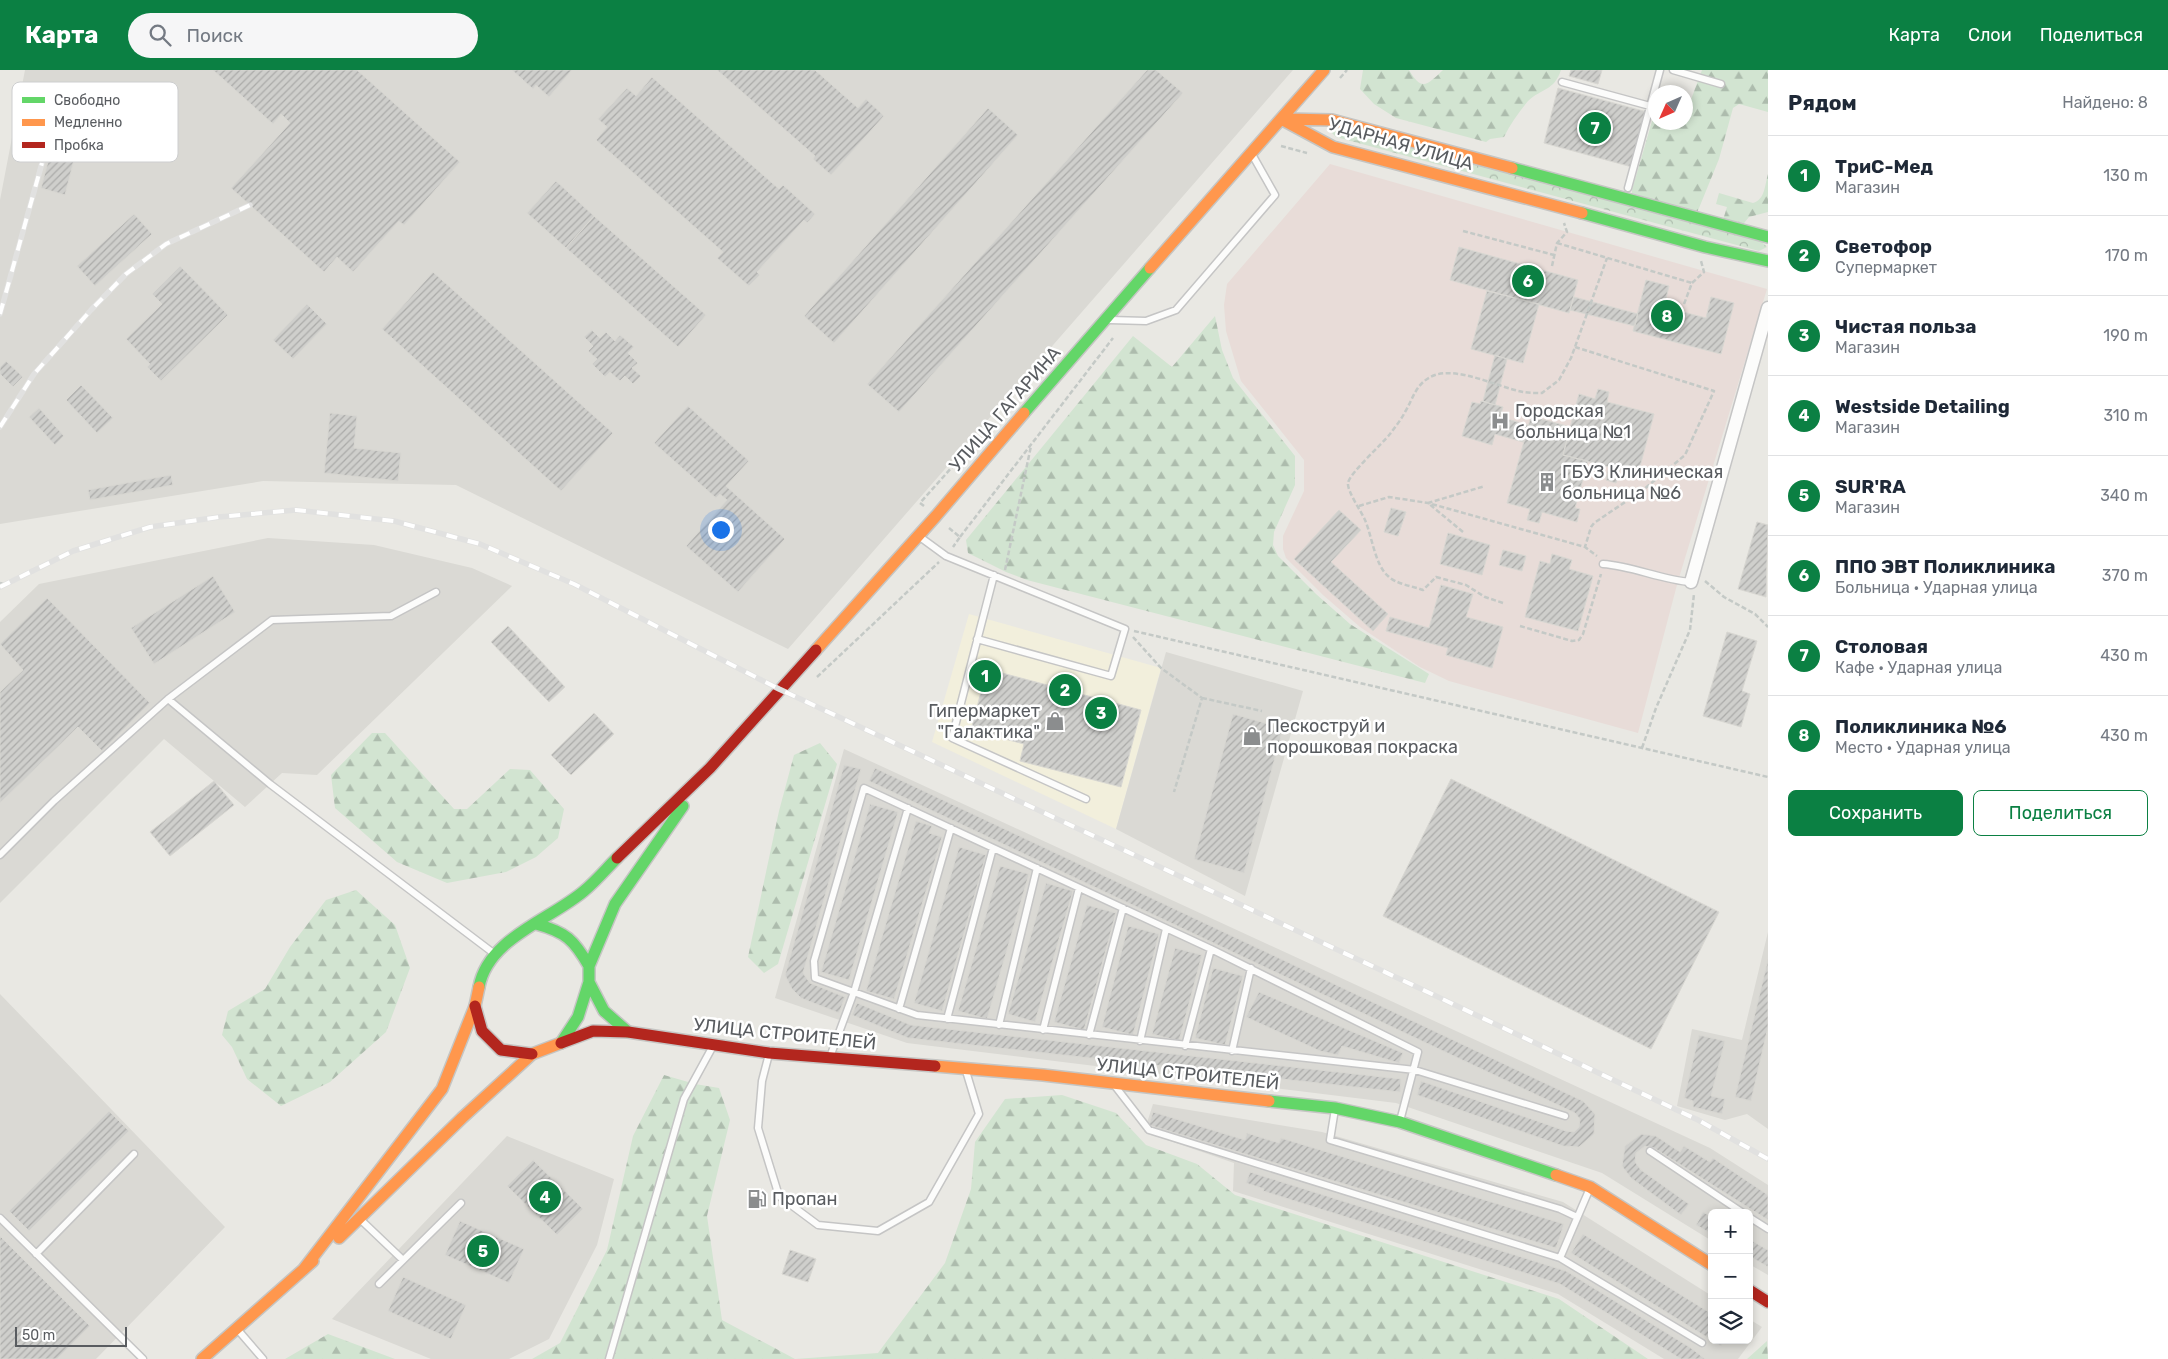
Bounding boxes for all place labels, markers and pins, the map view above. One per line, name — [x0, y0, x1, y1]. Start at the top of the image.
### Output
pin: 7 — [1579, 109, 1611, 147]
pin: 6 — [1512, 262, 1544, 300]
pin: 8 — [1651, 297, 1683, 335]
place label: Городская больница №1 — [1515, 400, 1631, 443]
hospital icon: Городская больница №1 — [1489, 410, 1511, 432]
place label: ГБУЗ Клиническая больница №6 — [1562, 461, 1723, 504]
building icon: ГБУЗ Клиническая больница №6 — [1536, 471, 1558, 493]
pin: 1 — [969, 657, 1001, 695]
pin: 2 — [1049, 671, 1081, 709]
pin: 3 — [1085, 694, 1117, 732]
place label: Гипермаркет "Галактика" — [928, 700, 1040, 743]
shop icon: Гипермаркет "Галактика" — [1044, 710, 1066, 732]
place label: Пескоструй и порошковая покраска — [1267, 715, 1458, 758]
shop icon: Пескоструй и порошковая покраска — [1241, 725, 1263, 747]
pin: 4 — [529, 1178, 561, 1216]
fuel station icon: Пропан — [746, 1188, 768, 1210]
place label: Пропан — [772, 1188, 837, 1210]
pin: 5 — [467, 1232, 499, 1270]

